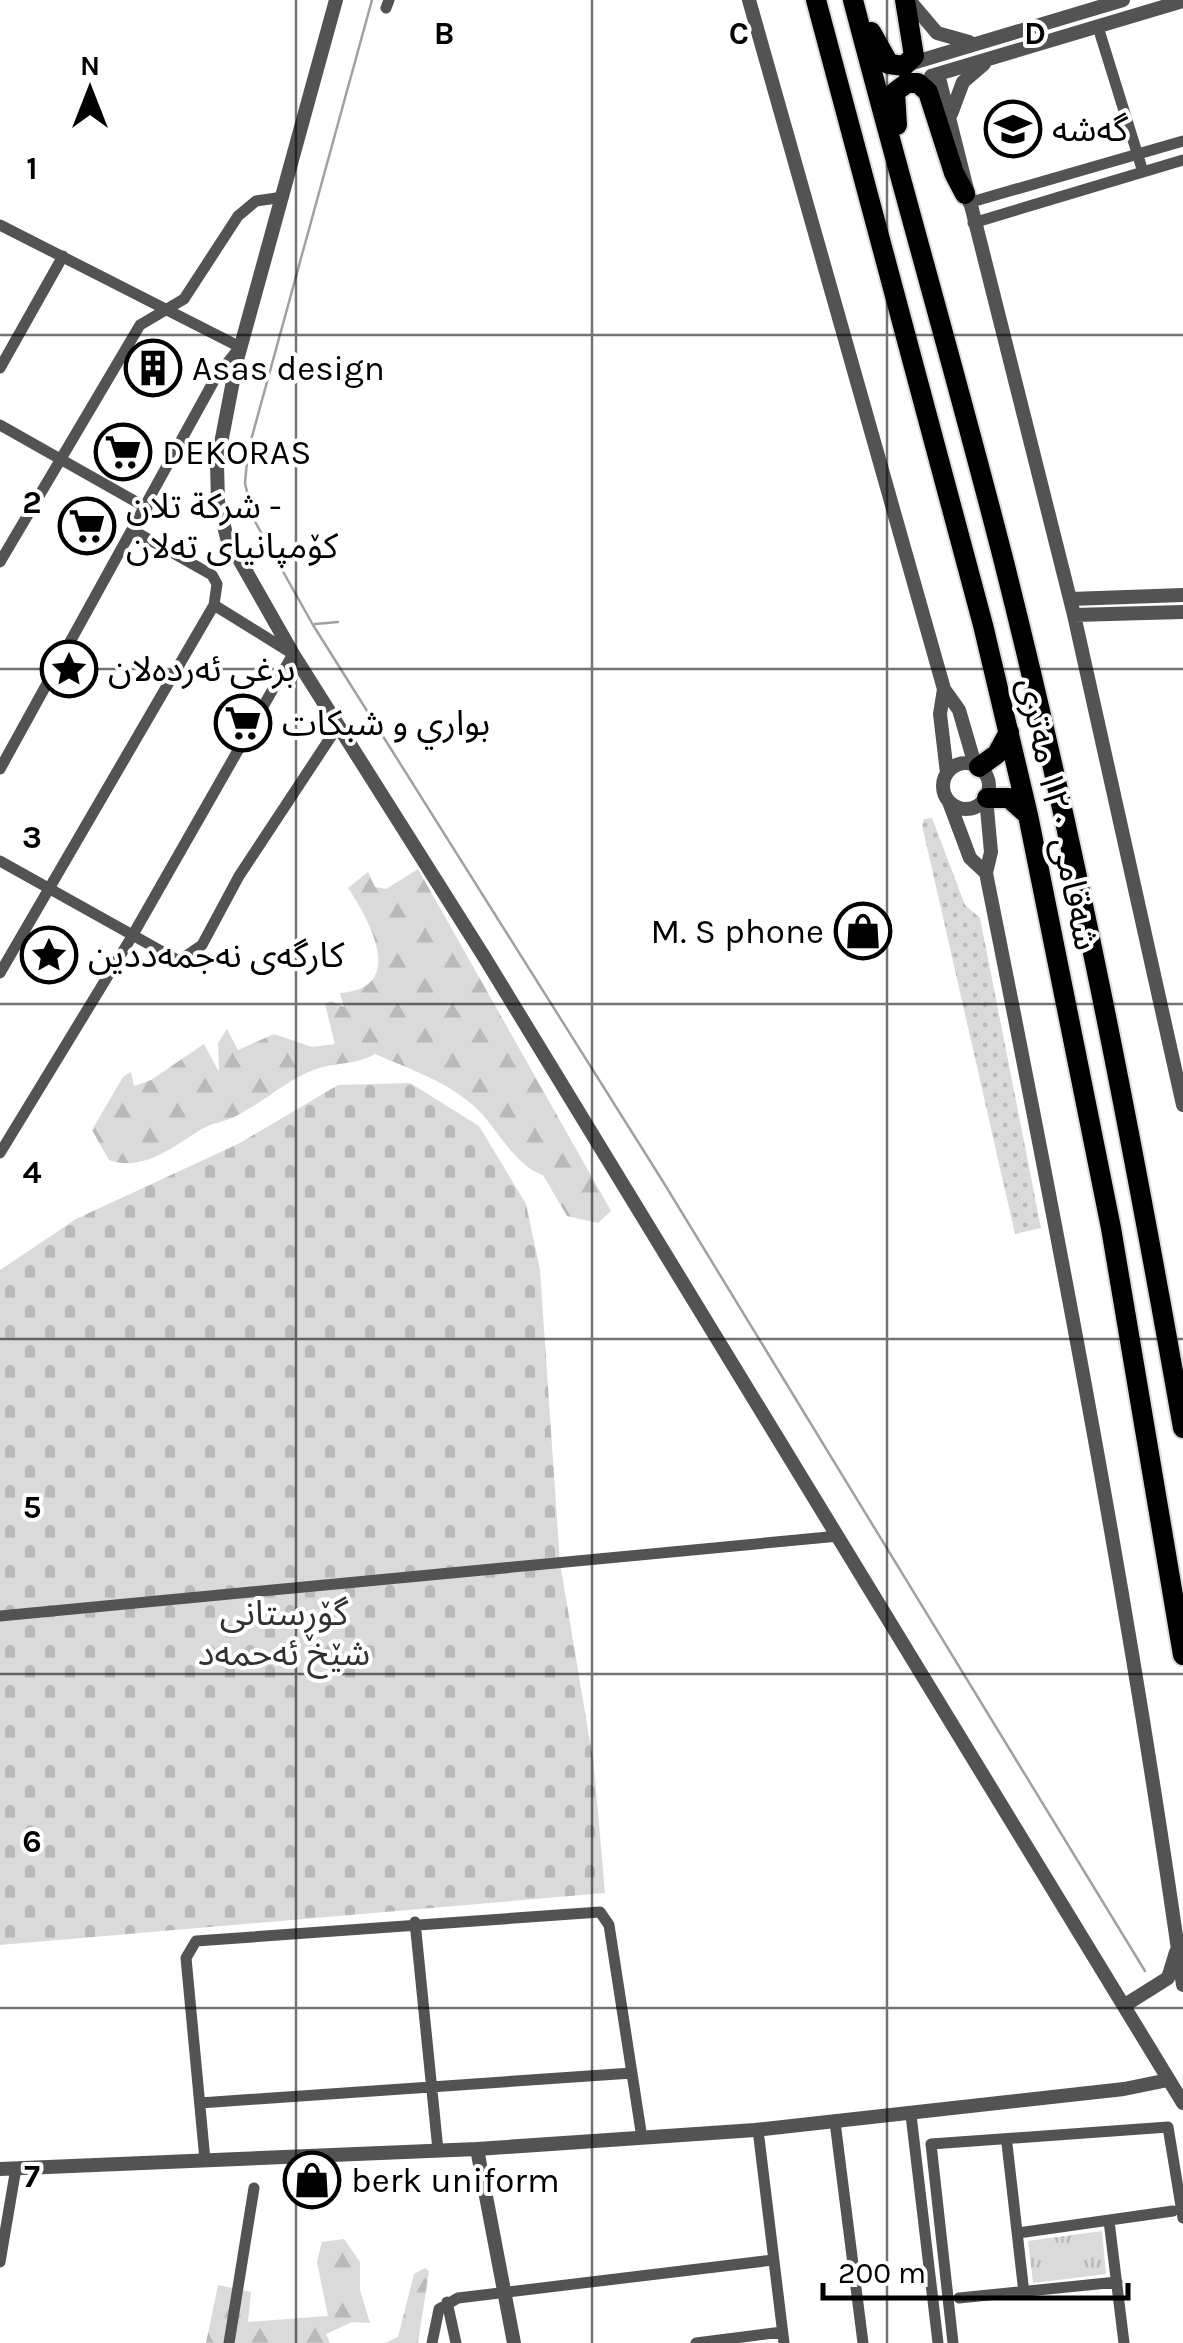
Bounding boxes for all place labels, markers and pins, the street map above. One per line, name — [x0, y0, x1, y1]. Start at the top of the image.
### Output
school or university icon: گەشە — [983, 99, 1043, 159]
place label: گەشە — [1052, 109, 1128, 150]
building icon: Asas design — [123, 338, 183, 398]
place label: Asas design — [192, 348, 385, 389]
supermarket icon: DEKORAS — [93, 422, 153, 482]
place label: DEKORAS — [162, 432, 311, 473]
place label: شركة تلان - کۆمپانیای تەلان — [126, 486, 339, 568]
supermarket icon: شركة تلان - کۆمپانیای تەلان — [57, 496, 117, 556]
place icon: برغی ئەردەلان — [39, 639, 99, 699]
place label: برغی ئەردەلان — [108, 649, 296, 690]
supermarket icon: بواري و شبكات — [213, 693, 273, 753]
place label: بواري و شبكات — [282, 703, 490, 750]
shop icon: M. S phone — [833, 901, 893, 961]
place label: M. S phone — [651, 911, 824, 952]
place icon: کارگەی نەجمەددین — [19, 925, 79, 985]
place label: کارگەی نەجمەددین — [88, 935, 345, 976]
shop icon: berk uniform — [282, 2150, 342, 2210]
place label: berk uniform — [351, 2160, 560, 2201]

